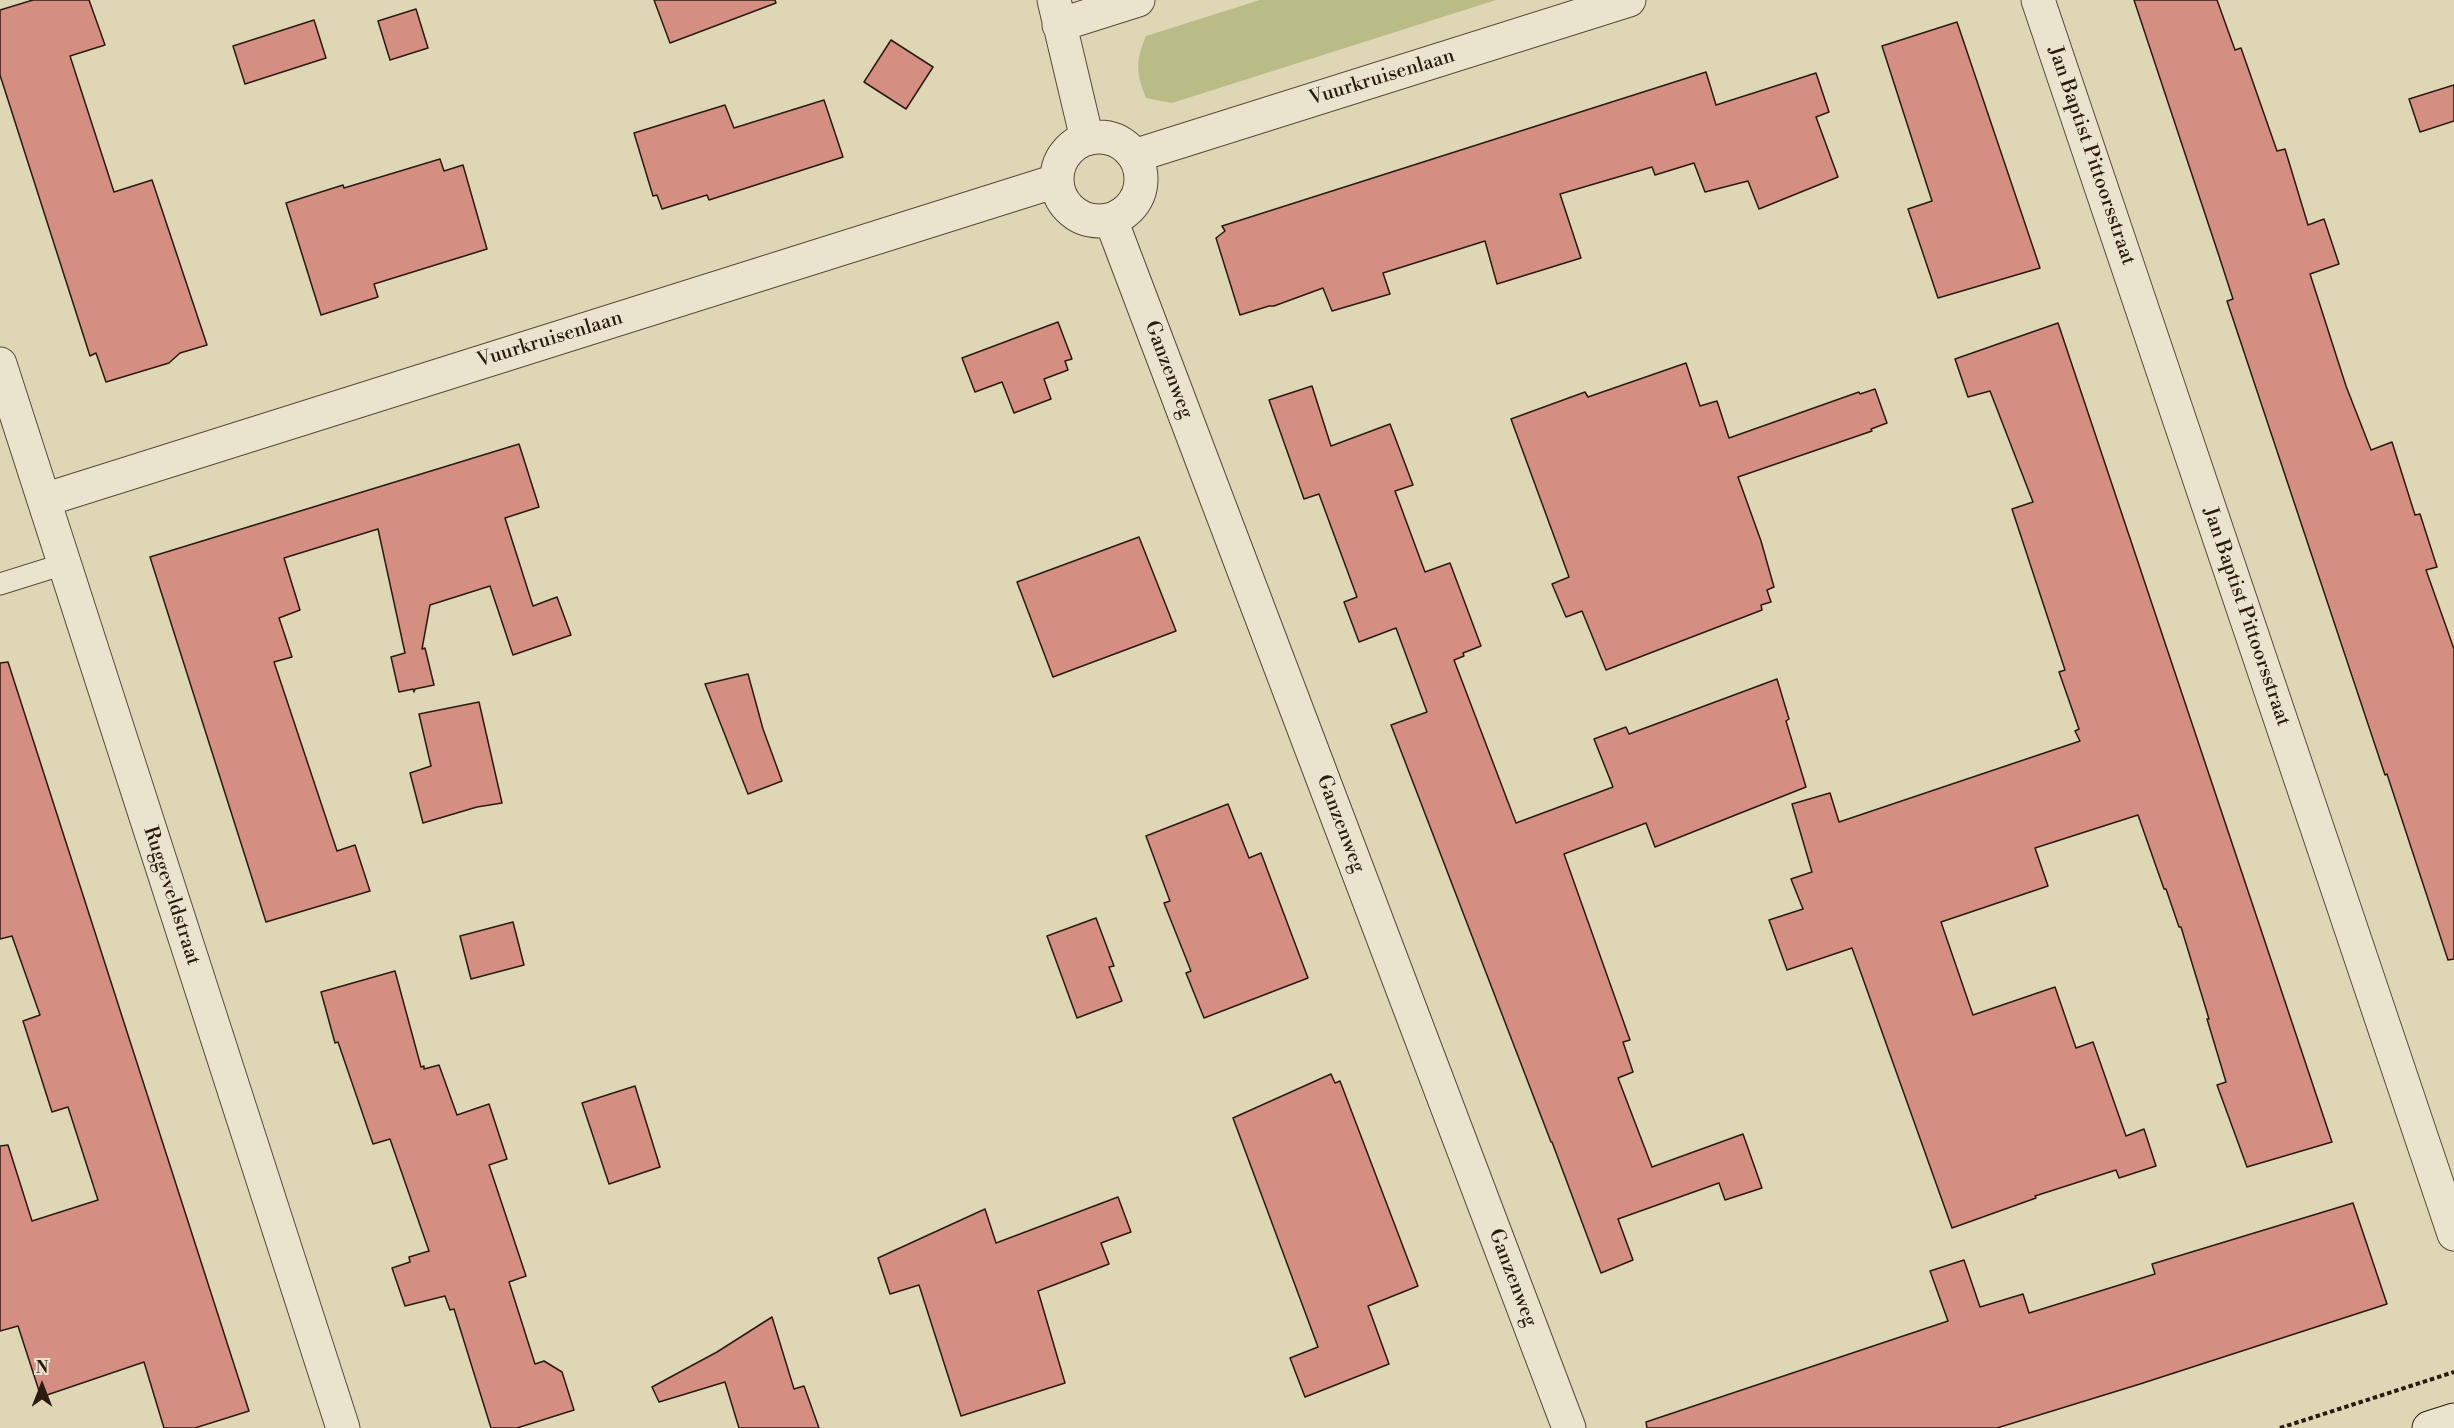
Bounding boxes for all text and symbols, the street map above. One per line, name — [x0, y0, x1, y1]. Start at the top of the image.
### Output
street label: Jan Baptist Pittoorsstraat — [2042, 43, 2140, 269]
street label: Vuurkruisenlaan — [1306, 44, 1458, 112]
street label: Vuurkruisenlaan — [474, 306, 626, 374]
street label: Ganzenweg — [1138, 318, 1198, 422]
street label: Jan Baptist Pittoorsstraat — [2197, 504, 2295, 730]
street label: Ganzenweg — [1310, 772, 1370, 876]
street label: Ruggeveldstraat — [137, 824, 205, 968]
street label: Ganzenweg — [1482, 1226, 1542, 1330]
north arrow — [12, 1356, 72, 1416]
text: N — [36, 1358, 48, 1378]

